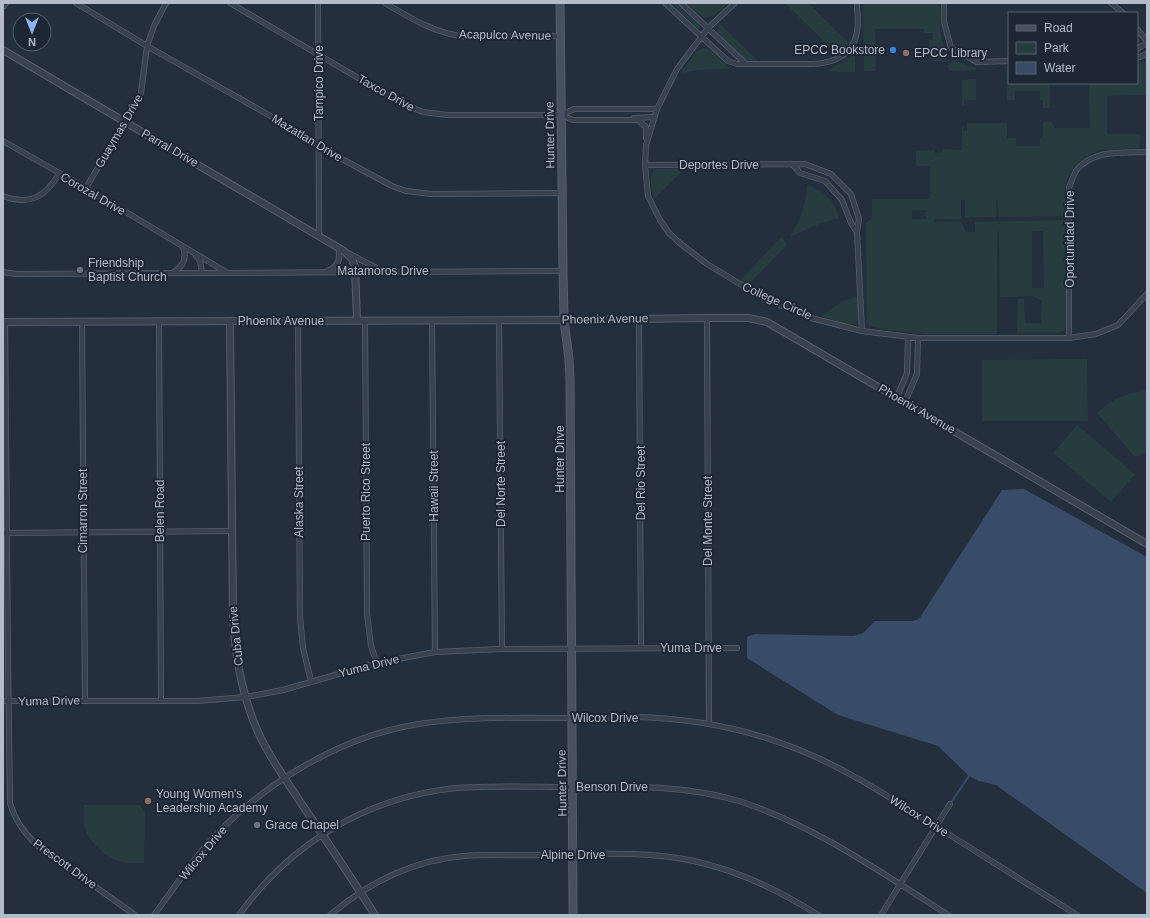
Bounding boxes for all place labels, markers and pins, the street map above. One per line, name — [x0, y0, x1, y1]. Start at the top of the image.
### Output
place label: EPCC Bookstore — [794, 43, 885, 57]
marker: EPCC Bookstore — [888, 45, 898, 55]
place label: EPCC Library — [914, 46, 987, 60]
marker: EPCC Library — [901, 48, 911, 58]
place label: Friendship Baptist Church — [88, 256, 167, 284]
marker: Friendship Baptist Church — [75, 265, 85, 275]
place label: Young Women's Leadership Academy — [156, 787, 268, 815]
marker: Young Women's Leadership Academy — [143, 796, 153, 806]
place label: Grace Chapel — [265, 818, 339, 832]
marker: Grace Chapel — [252, 820, 262, 830]

